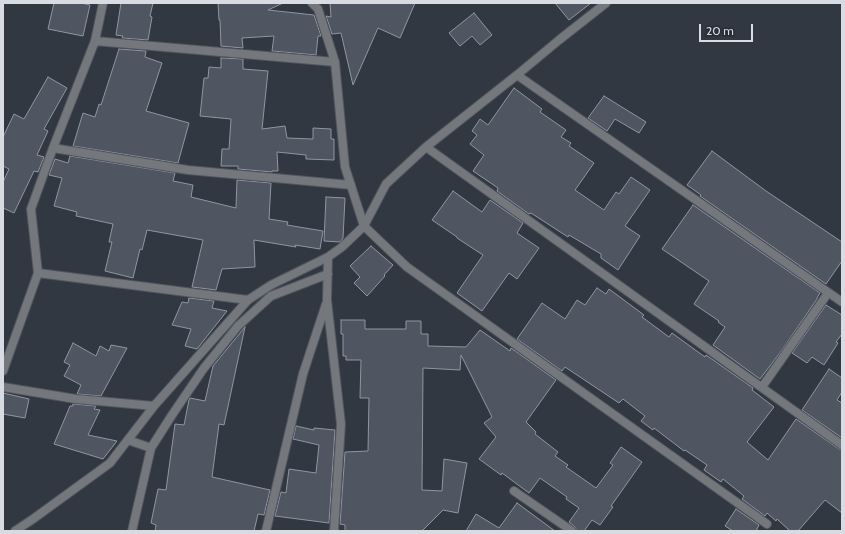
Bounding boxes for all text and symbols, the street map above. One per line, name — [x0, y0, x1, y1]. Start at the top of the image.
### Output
scale bar — [701, 16, 755, 42]
text: 20 m — [706, 23, 734, 38]

